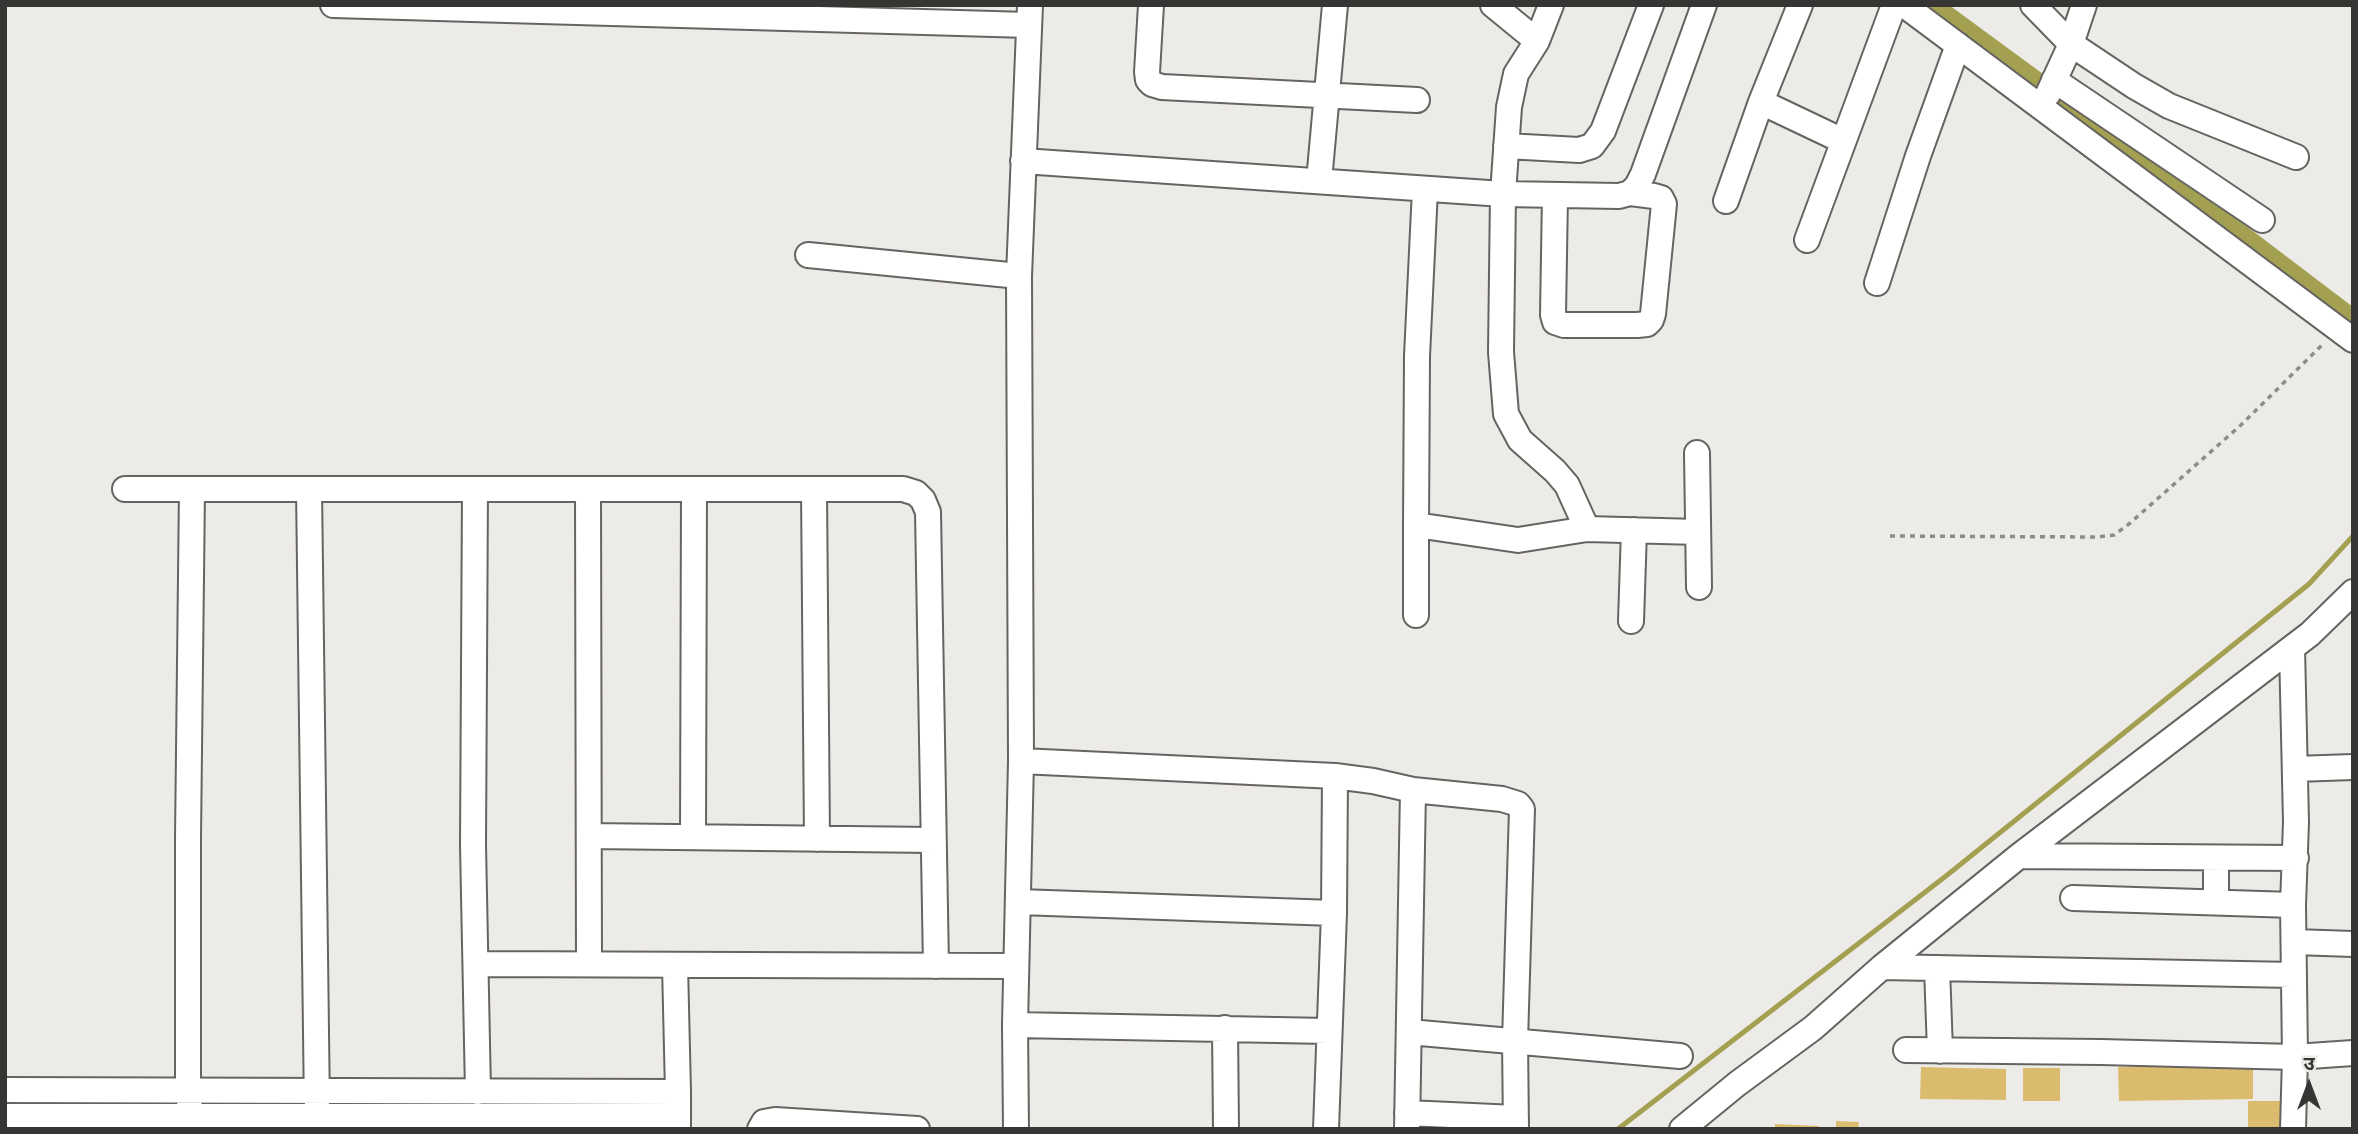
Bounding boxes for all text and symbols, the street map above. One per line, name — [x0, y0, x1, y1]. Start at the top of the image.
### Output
north arrow — [2274, 1050, 2344, 1120]
text: उ — [2303, 1052, 2315, 1075]

